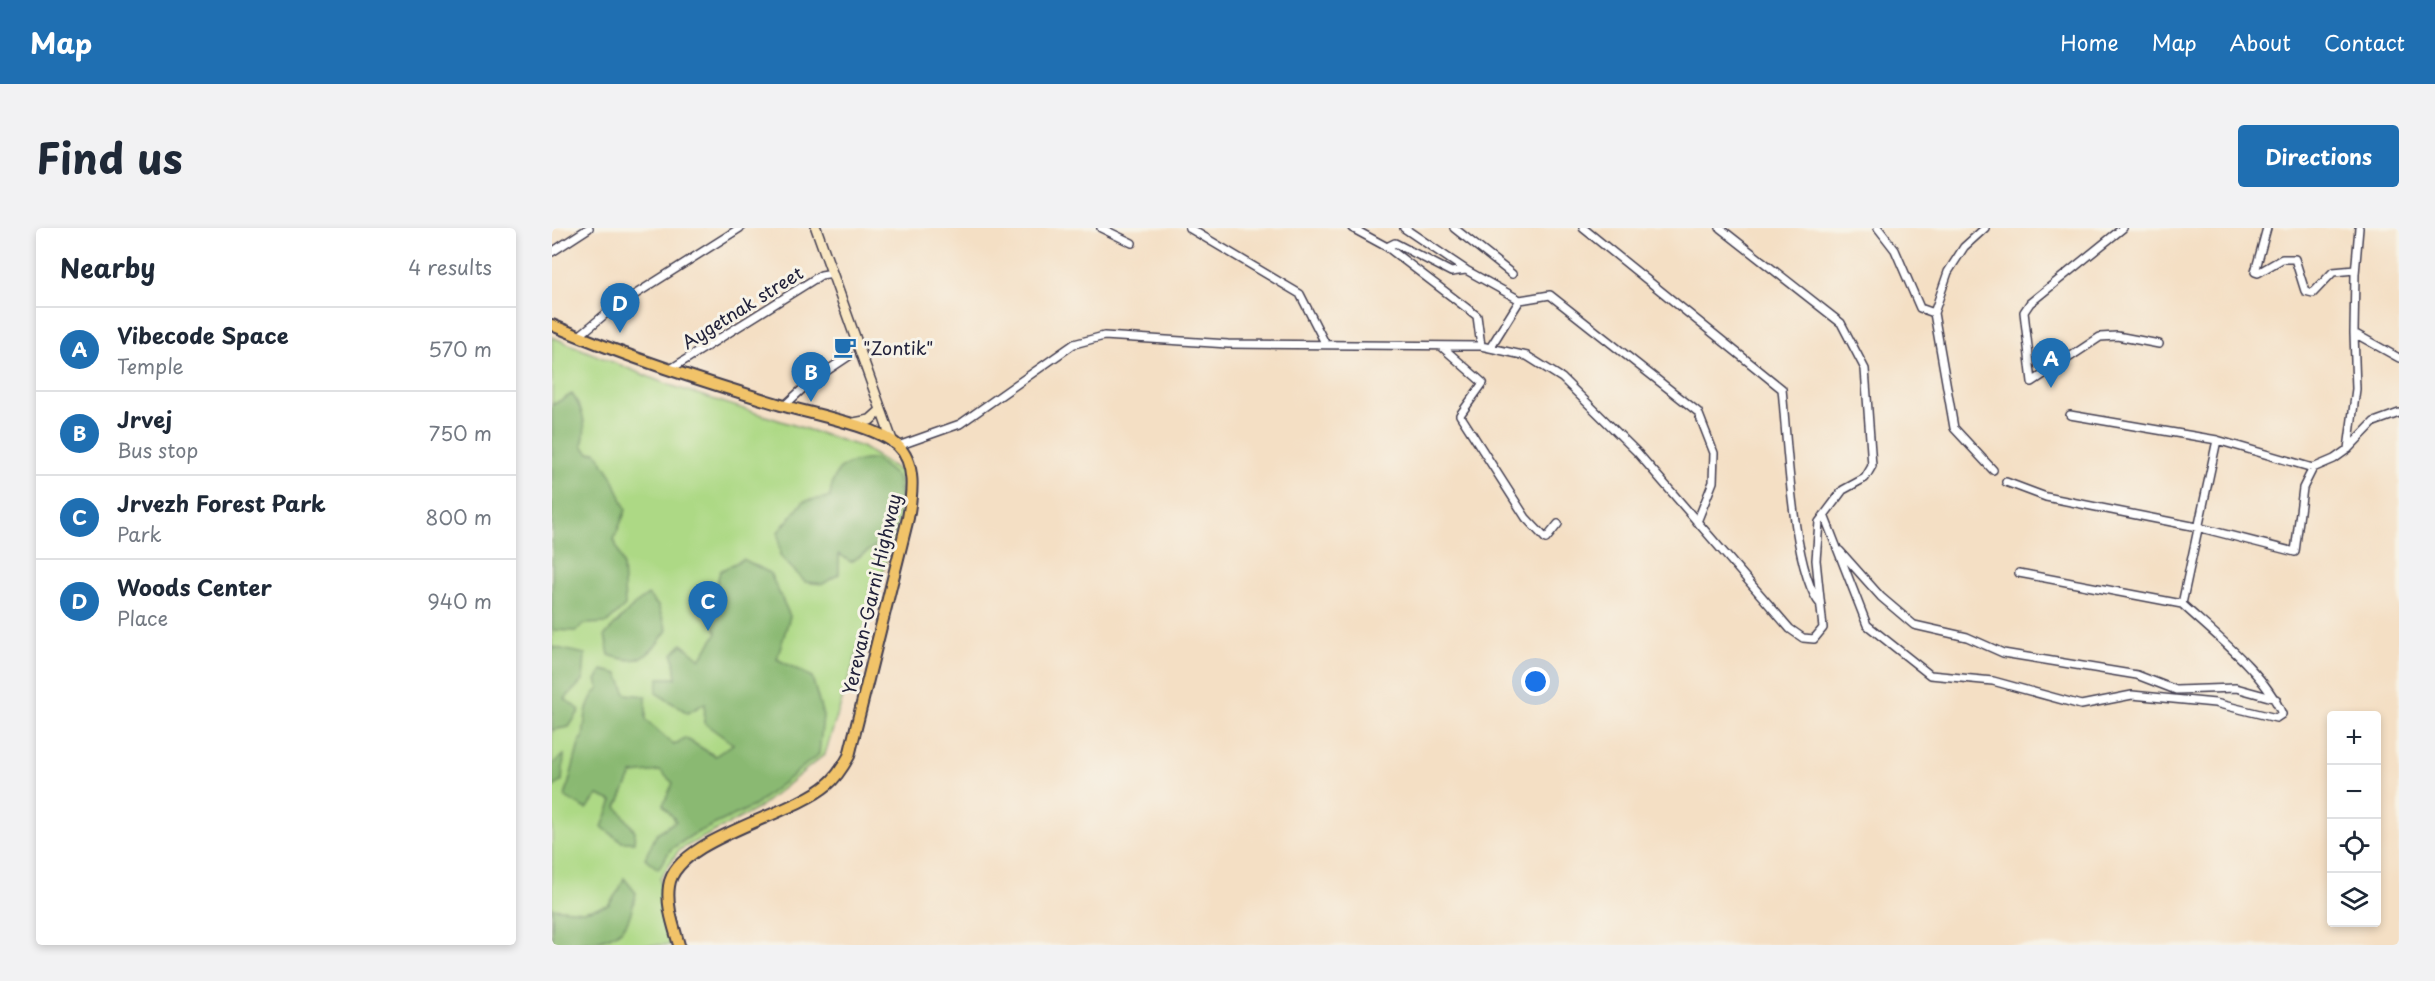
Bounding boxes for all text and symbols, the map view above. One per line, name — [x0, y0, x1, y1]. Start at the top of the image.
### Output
text: Map — [30, 21, 92, 64]
text: Home — [2060, 26, 2119, 58]
text: Map — [2152, 26, 2197, 58]
text: About — [2230, 26, 2291, 58]
text: Contact — [2324, 26, 2405, 58]
text: Find us — [36, 125, 183, 188]
button: Directions — [2238, 125, 2399, 187]
text: Nearby — [60, 248, 155, 287]
text: 4 results — [408, 252, 492, 282]
street label: Aygetnak street — [676, 259, 808, 355]
pin: D — [600, 284, 640, 333]
text: Vibecode Space — [117, 318, 289, 351]
text: A — [72, 334, 87, 364]
text: 570 m — [428, 334, 492, 364]
cafe icon: "Zontik" — [832, 334, 858, 360]
place label: "Zontik" — [863, 334, 933, 361]
pin: A — [2032, 338, 2070, 388]
text: Temple — [117, 351, 184, 381]
pin: B — [792, 352, 830, 402]
text: Jrvej — [117, 402, 172, 435]
text: B — [73, 418, 86, 448]
text: 750 m — [429, 418, 492, 448]
text: Bus stop — [117, 435, 198, 465]
text: Jrvezh Forest Park — [117, 486, 326, 519]
street label: Yerevan-Garni Highway — [835, 491, 907, 697]
text: C — [72, 502, 87, 532]
text: 800 m — [425, 502, 492, 532]
text: Park — [117, 519, 162, 549]
text: Woods Center — [117, 570, 272, 603]
pin: C — [688, 582, 728, 631]
text: D — [72, 586, 87, 616]
text: 940 m — [427, 586, 492, 616]
text: Place — [117, 603, 168, 633]
your location — [1521, 667, 1550, 696]
map controls — [2327, 711, 2381, 927]
button: + — [2327, 711, 2381, 765]
button: − — [2327, 765, 2381, 819]
button: locate — [2327, 819, 2381, 873]
button: layers — [2327, 873, 2381, 927]

